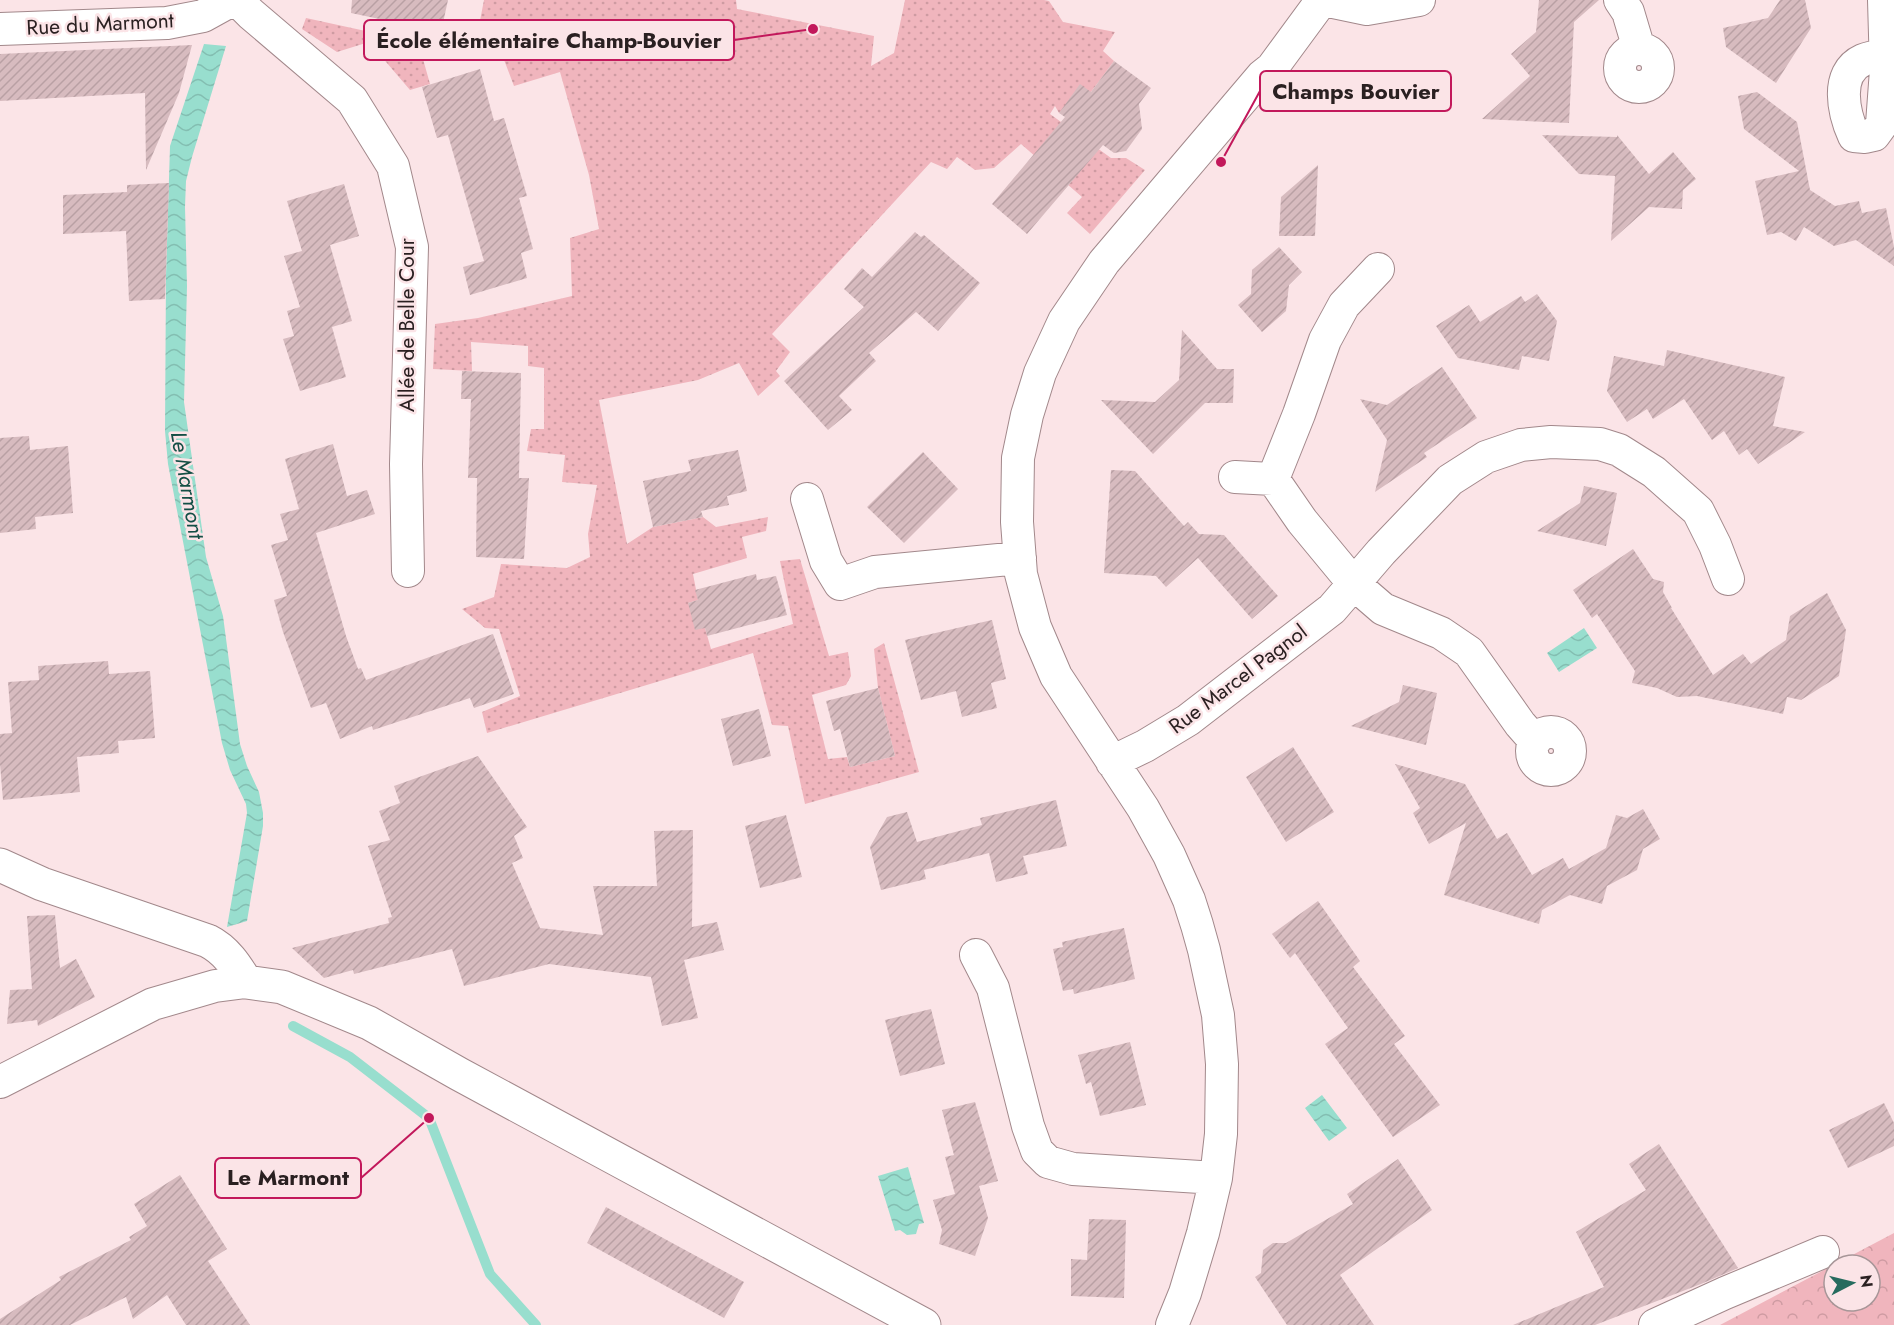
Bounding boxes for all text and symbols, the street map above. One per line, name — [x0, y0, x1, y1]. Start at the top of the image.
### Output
street label: Rue du Marmont — [26, 5, 174, 43]
callout: École élémentaire Champ-Bouvier — [364, 20, 734, 60]
text: École élémentaire Champ-Bouvier — [376, 24, 722, 56]
callout: Champs Bouvier — [1260, 71, 1451, 111]
text: Champs Bouvier — [1272, 75, 1440, 107]
street label: Allée de Belle Cour — [392, 237, 422, 412]
water label: Le Marmont — [163, 429, 214, 543]
street label: Rue Marcel Pagnol — [1163, 617, 1313, 741]
callout: Le Marmont — [215, 1158, 361, 1198]
text: Le Marmont — [227, 1161, 349, 1193]
north arrow — [1822, 1253, 1882, 1313]
text: N — [1854, 1274, 1879, 1289]

